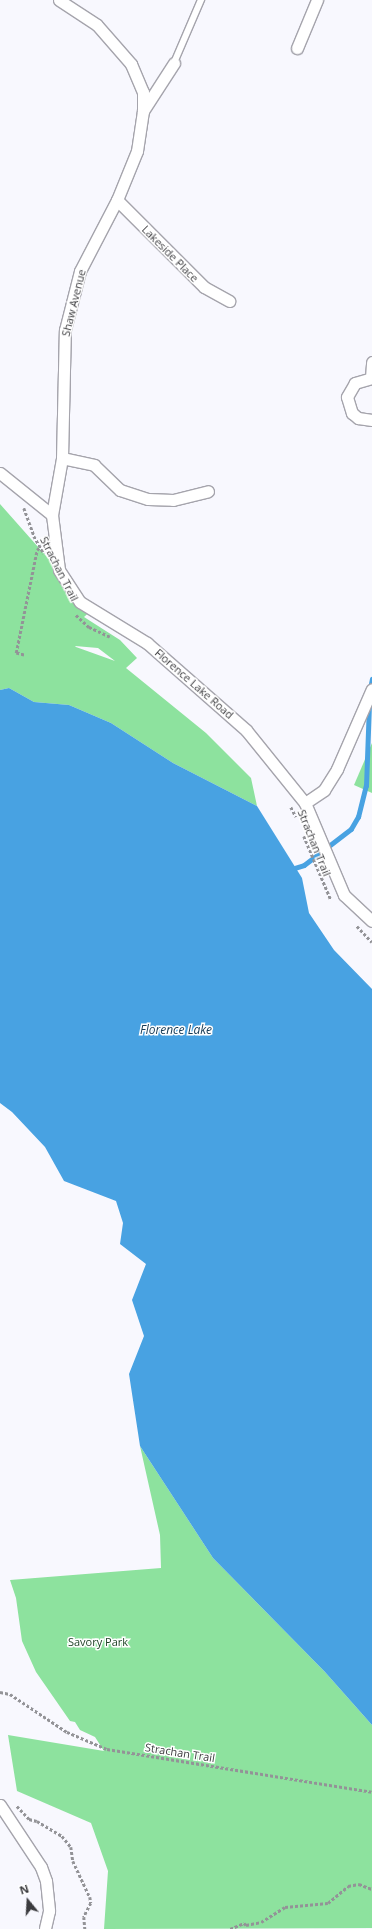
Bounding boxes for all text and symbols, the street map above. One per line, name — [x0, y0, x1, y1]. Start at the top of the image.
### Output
street label: Lakeside Place — [139, 223, 201, 285]
street label: Shaw Avenue — [59, 268, 89, 338]
street label: Strachan Trail — [37, 535, 81, 603]
street label: Florence Lake Road — [152, 646, 236, 722]
street label: Strachan Trail — [295, 808, 333, 878]
water label: Florence Lake — [140, 1023, 212, 1037]
park label: Savory Park — [68, 1635, 128, 1649]
street label: Strachan Trail — [144, 1741, 216, 1765]
north arrow — [8, 1881, 48, 1921]
text: N — [18, 1881, 31, 1898]

